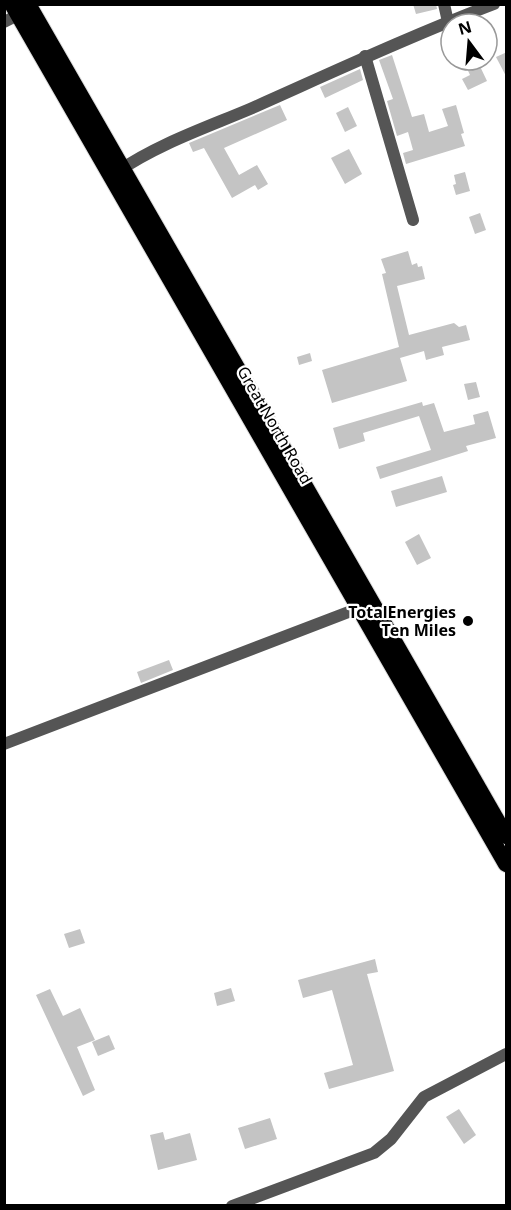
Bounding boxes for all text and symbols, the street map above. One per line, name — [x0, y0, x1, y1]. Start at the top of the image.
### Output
north arrow — [439, 12, 499, 72]
text: N — [456, 15, 474, 40]
street label: Great North Road — [232, 362, 318, 488]
place label: TotalEnergies Ten Miles — [348, 601, 456, 641]
marker: TotalEnergies Ten Miles — [461, 614, 475, 628]

